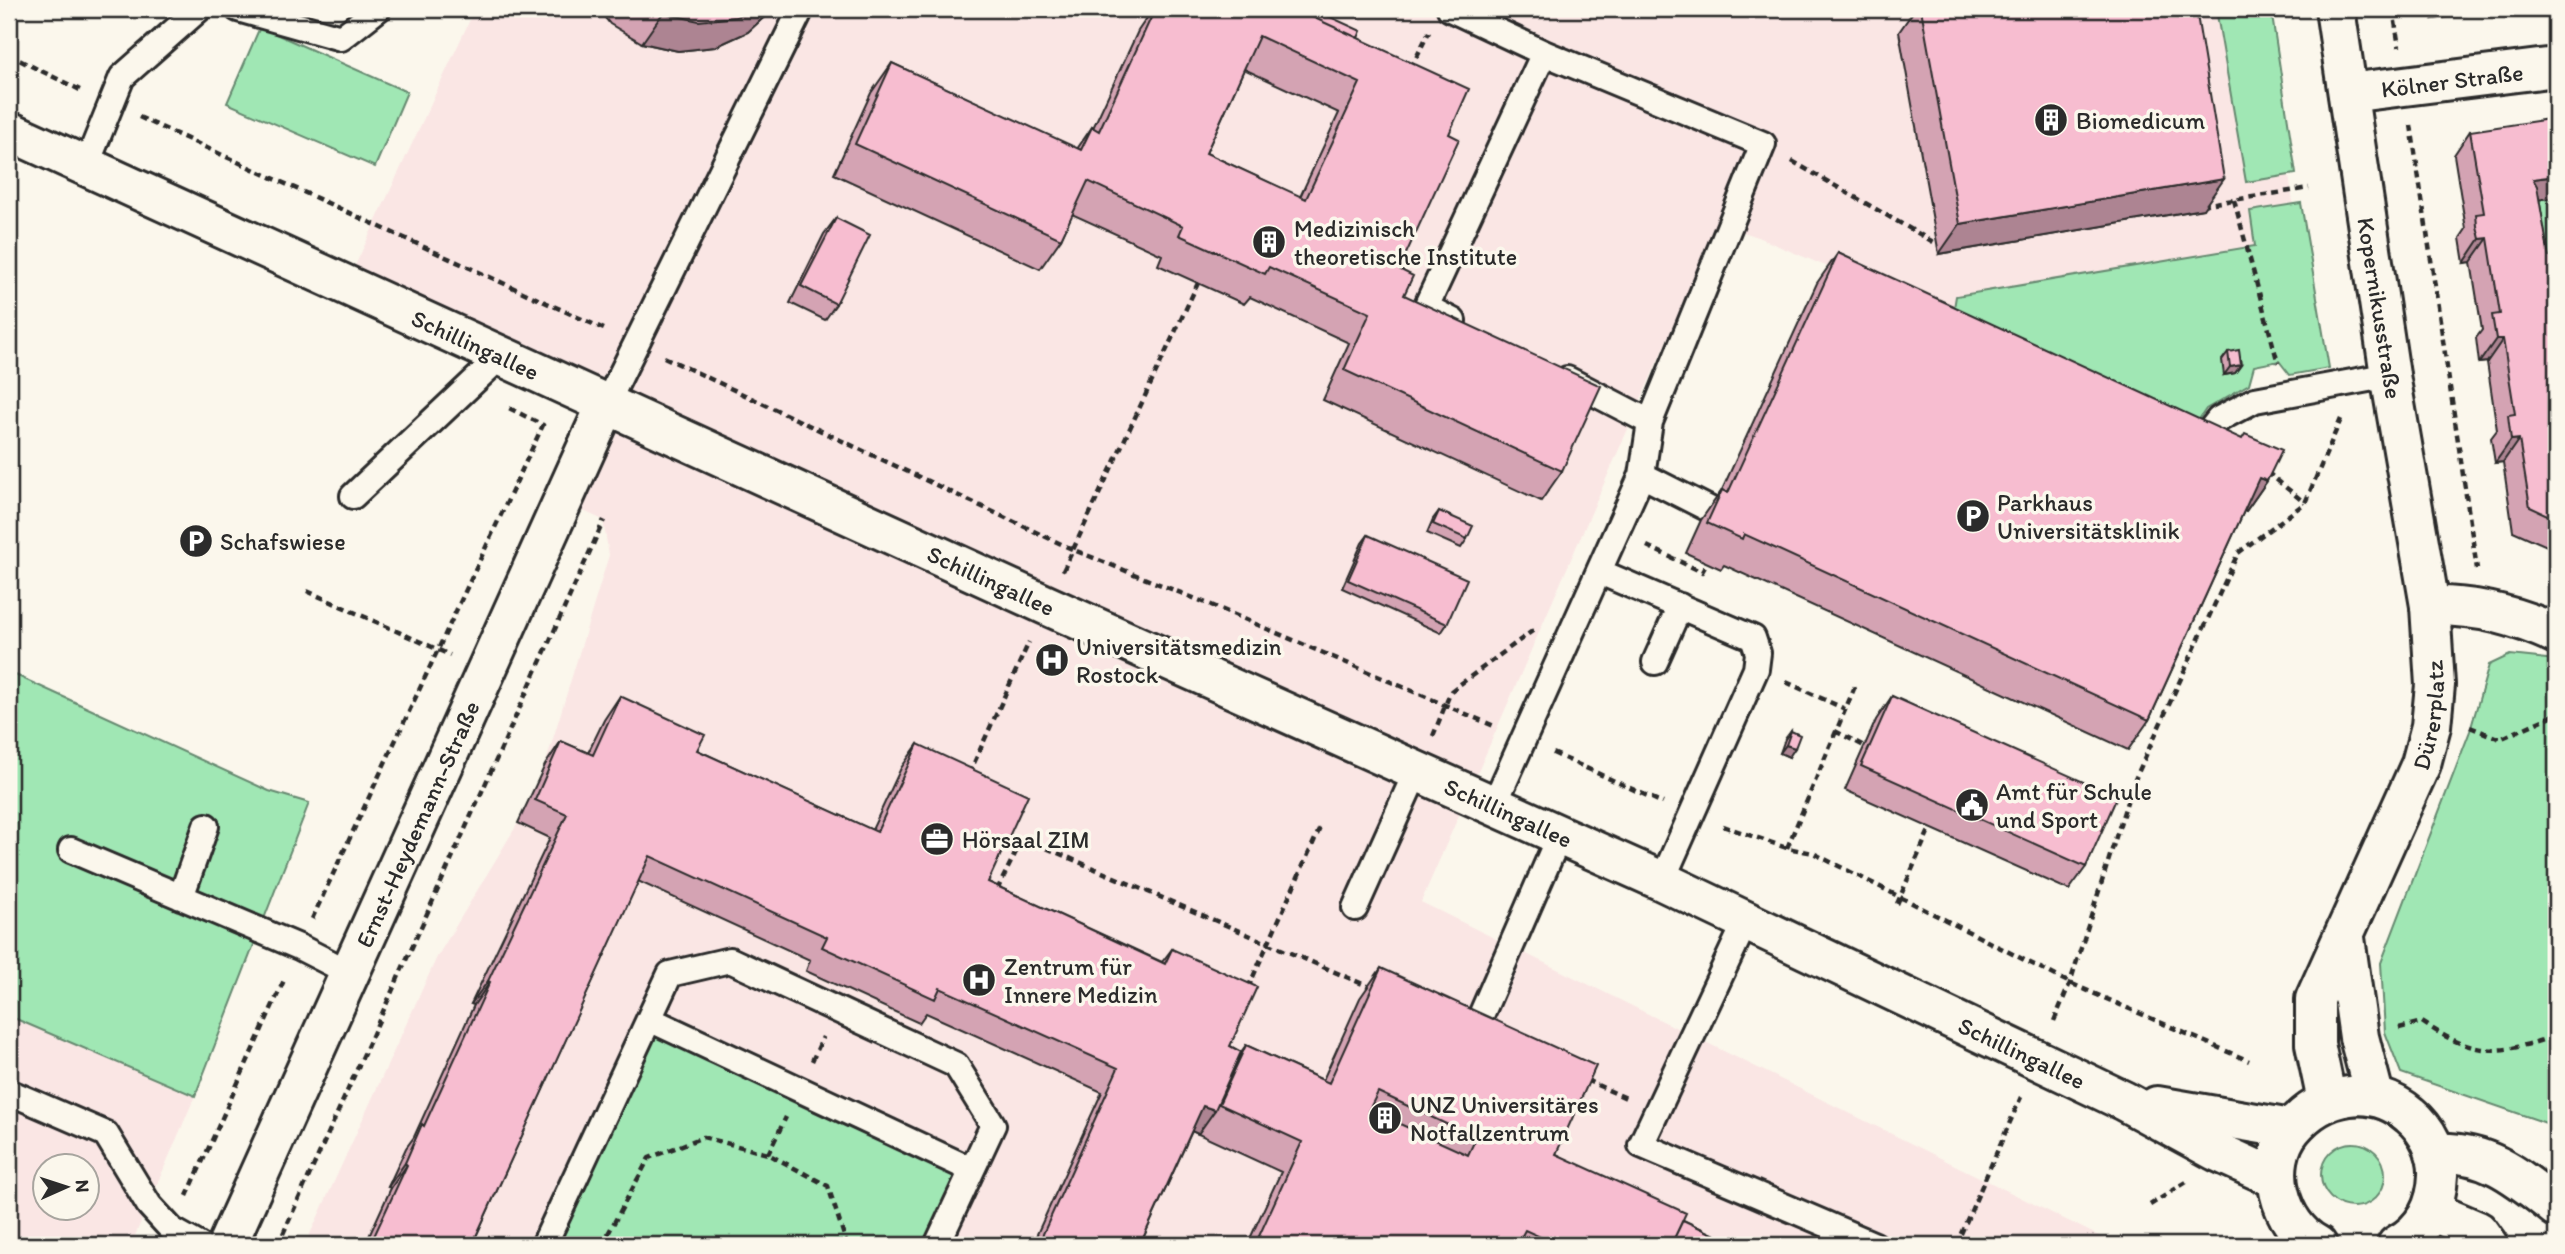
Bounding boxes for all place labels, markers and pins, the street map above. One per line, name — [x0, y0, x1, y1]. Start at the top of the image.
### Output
building icon: Biomedicum — [2032, 101, 2070, 139]
place label: Biomedicum — [2076, 106, 2205, 135]
place label: Medizinisch theoretische Institute — [1294, 214, 1517, 271]
building icon: Medizinisch theoretische Institute — [1250, 223, 1288, 261]
place label: Parkhaus Universitätsklinik — [1997, 488, 2180, 545]
parking icon: Parkhaus Universitätsklinik — [1954, 497, 1992, 535]
parking icon: Schafswiese — [177, 522, 215, 560]
place label: Schafswiese — [220, 527, 346, 556]
place label: Universitätsmedizin Rostock — [1076, 632, 1282, 689]
hospital icon: Universitätsmedizin Rostock — [1033, 641, 1071, 679]
place label: Amt für Schule und Sport — [1996, 777, 2152, 834]
public building icon: Amt für Schule und Sport — [1953, 786, 1991, 824]
office icon: Hörsaal ZIM — [918, 820, 956, 858]
place label: Hörsaal ZIM — [962, 825, 1090, 854]
place label: Zentrum für Innere Medizin — [1004, 952, 1158, 1009]
hospital icon: Zentrum für Innere Medizin — [960, 961, 998, 999]
place label: UNZ Universitäres Notfallzentrum — [1410, 1090, 1599, 1147]
building icon: UNZ Universitäres Notfallzentrum — [1366, 1099, 1404, 1137]

